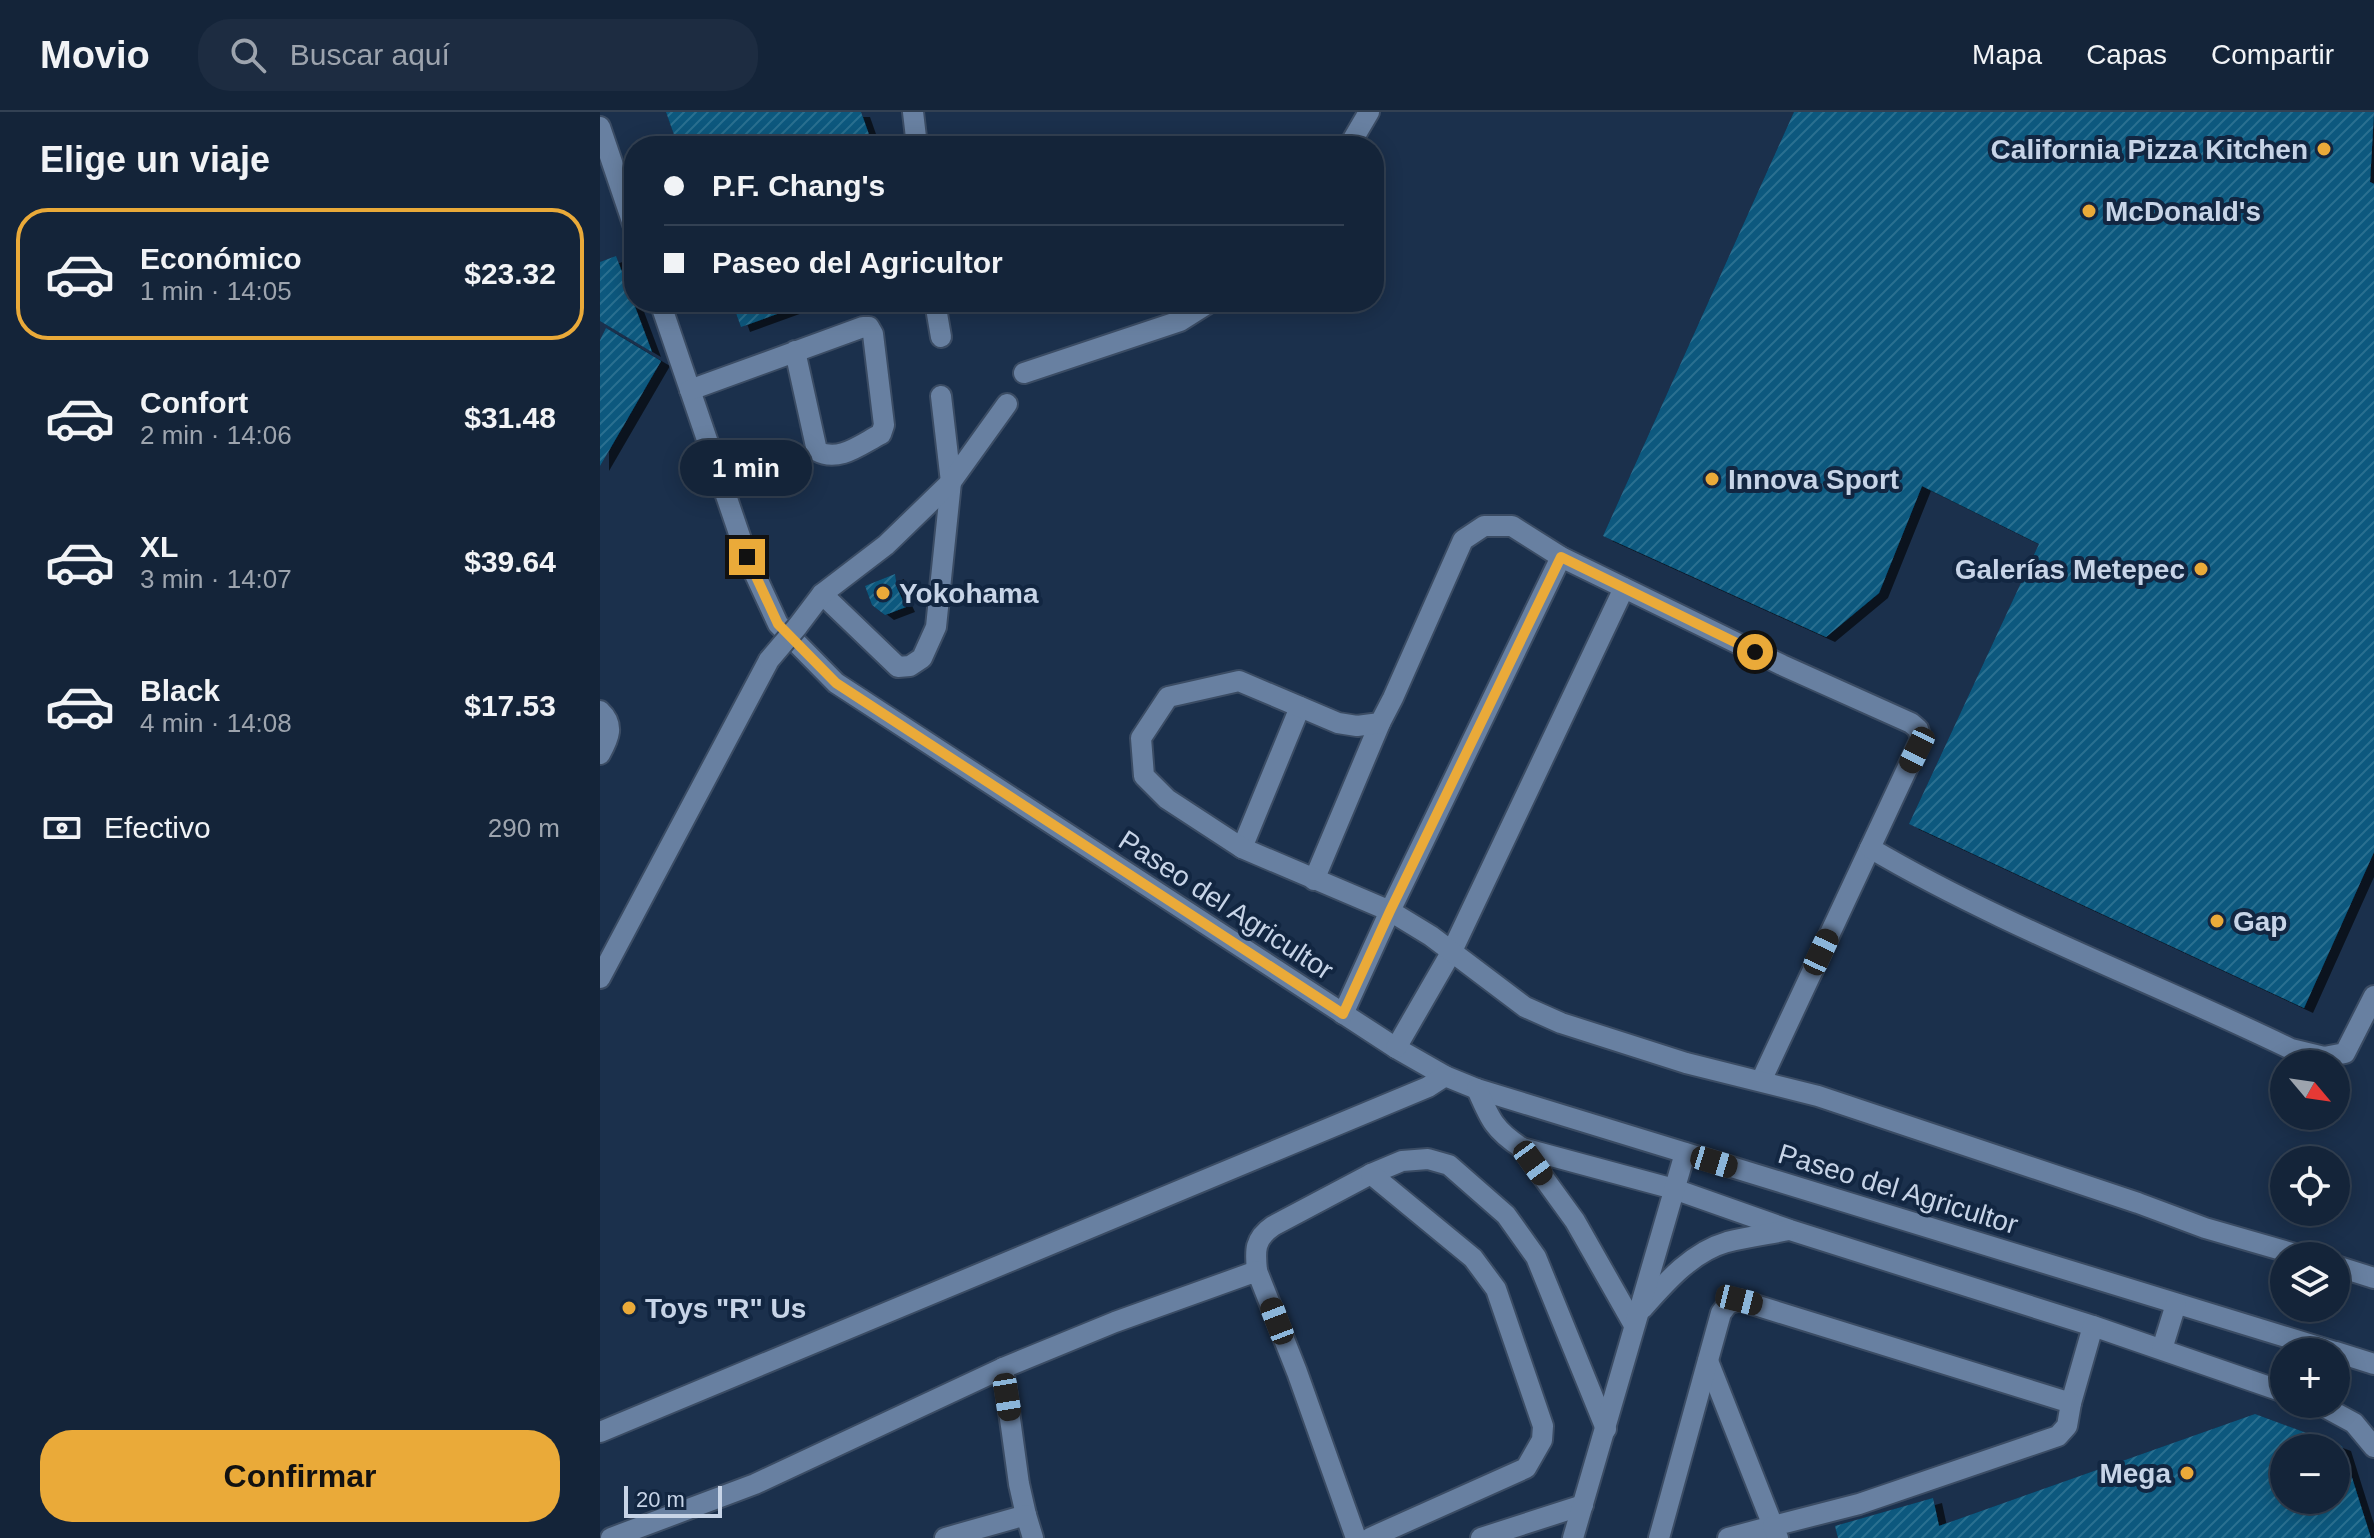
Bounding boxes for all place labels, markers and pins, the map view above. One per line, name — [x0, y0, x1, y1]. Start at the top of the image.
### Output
place label: California Pizza Kitchen — [1991, 134, 2308, 165]
marker: California Pizza Kitchen — [2315, 140, 2333, 158]
place label: McDonald's — [2105, 196, 2261, 227]
marker: McDonald's — [2080, 202, 2098, 220]
place label: Innova Sport — [1728, 464, 1899, 495]
marker: Innova Sport — [1703, 470, 1721, 488]
place label: Galerías Metepec — [1955, 554, 2185, 585]
marker: Galerías Metepec — [2192, 560, 2210, 578]
place label: Yokohama — [899, 578, 1039, 609]
marker: Yokohama — [874, 584, 892, 602]
place label: Gap — [2233, 906, 2287, 937]
marker: Gap — [2208, 912, 2226, 930]
place label: Toys "R" Us — [645, 1293, 806, 1324]
marker: Toys "R" Us — [620, 1299, 638, 1317]
place label: Mega — [2099, 1458, 2171, 1489]
marker: Mega — [2178, 1464, 2196, 1482]

